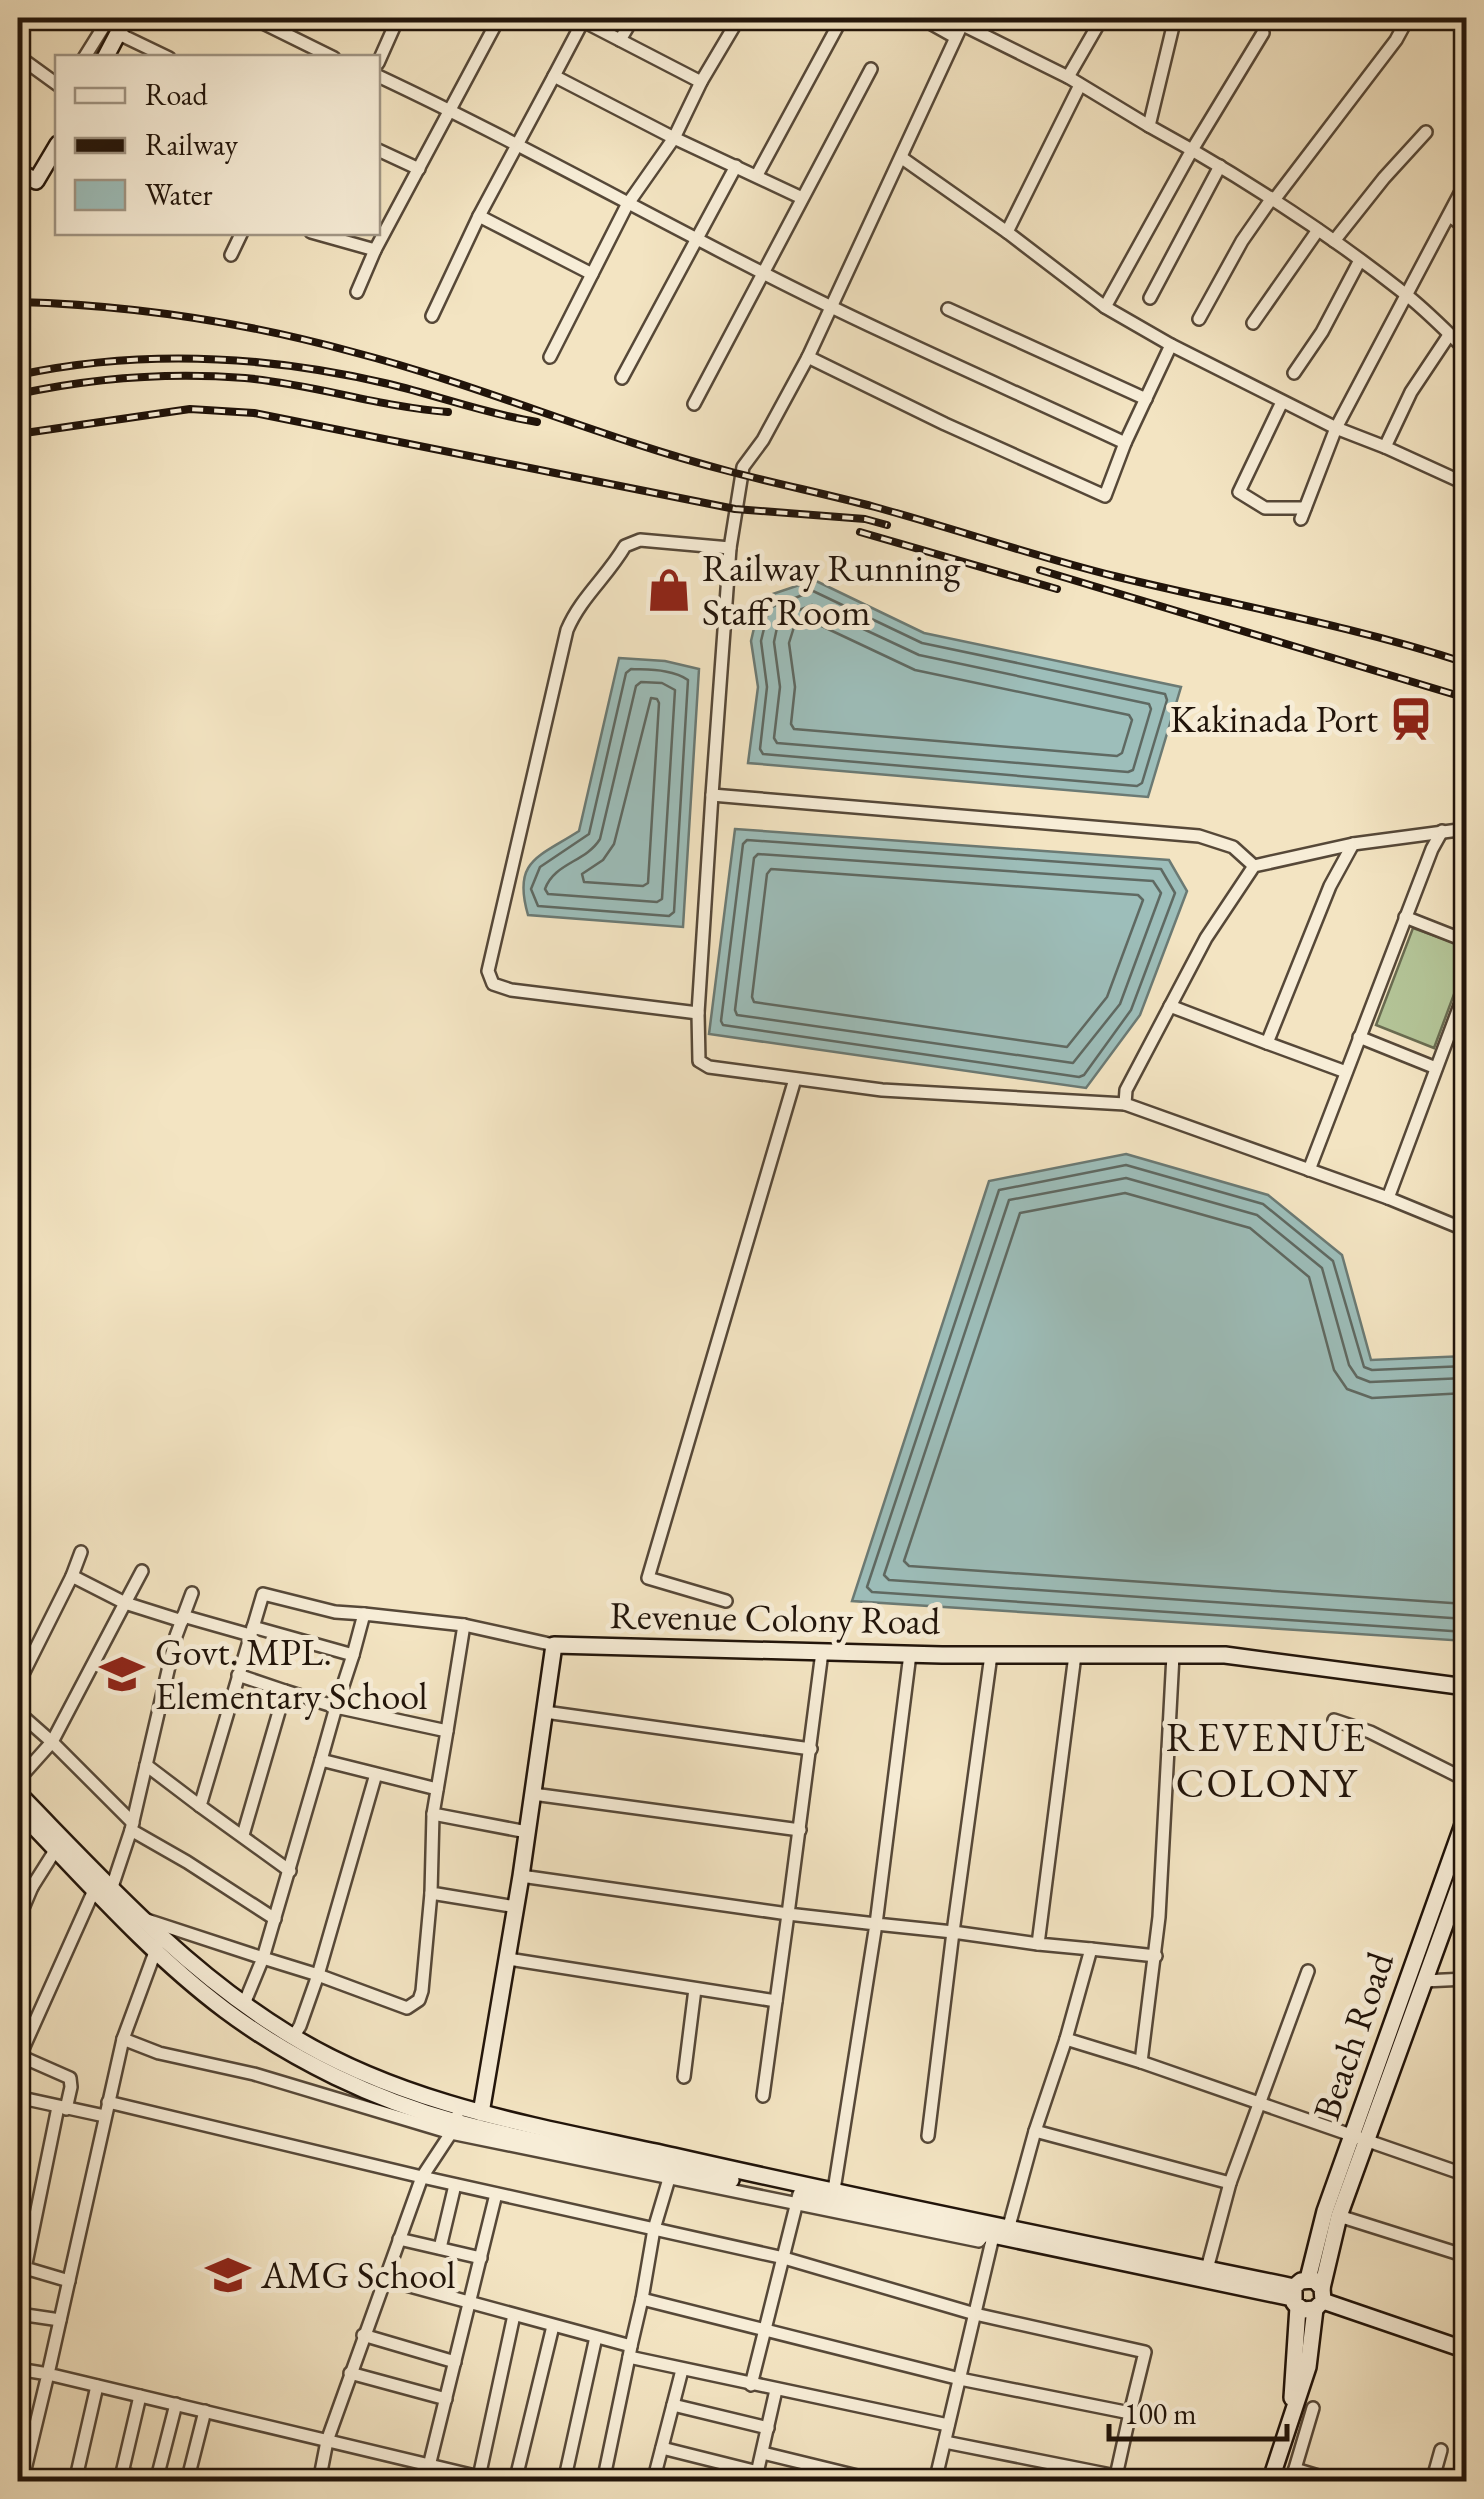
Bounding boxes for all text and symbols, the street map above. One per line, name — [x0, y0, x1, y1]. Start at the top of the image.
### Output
legend — [55, 55, 380, 235]
text: Road — [145, 75, 209, 114]
text: Railway — [145, 125, 239, 164]
text: Water — [145, 175, 213, 214]
place label: Railway Running Staff Room — [702, 543, 961, 636]
shop icon: Railway Running Staff Room — [645, 566, 693, 614]
place label: Kakinada Port — [1170, 694, 1378, 743]
station icon: Kakinada Port — [1387, 695, 1435, 743]
street label: Revenue Colony Road — [609, 1590, 941, 1645]
place label: Govt. MPL. Elementary School — [155, 1627, 428, 1720]
school or university icon: Govt. MPL. Elementary School — [98, 1650, 146, 1698]
district label: REVENUE COLONY — [1166, 1711, 1368, 1809]
street label: Beach Road — [1301, 1945, 1404, 2126]
place label: AMG School — [260, 2250, 456, 2299]
school or university icon: AMG School — [204, 2251, 252, 2299]
scale bar — [1109, 2379, 1286, 2441]
text: 100 m — [1124, 2394, 1197, 2433]

